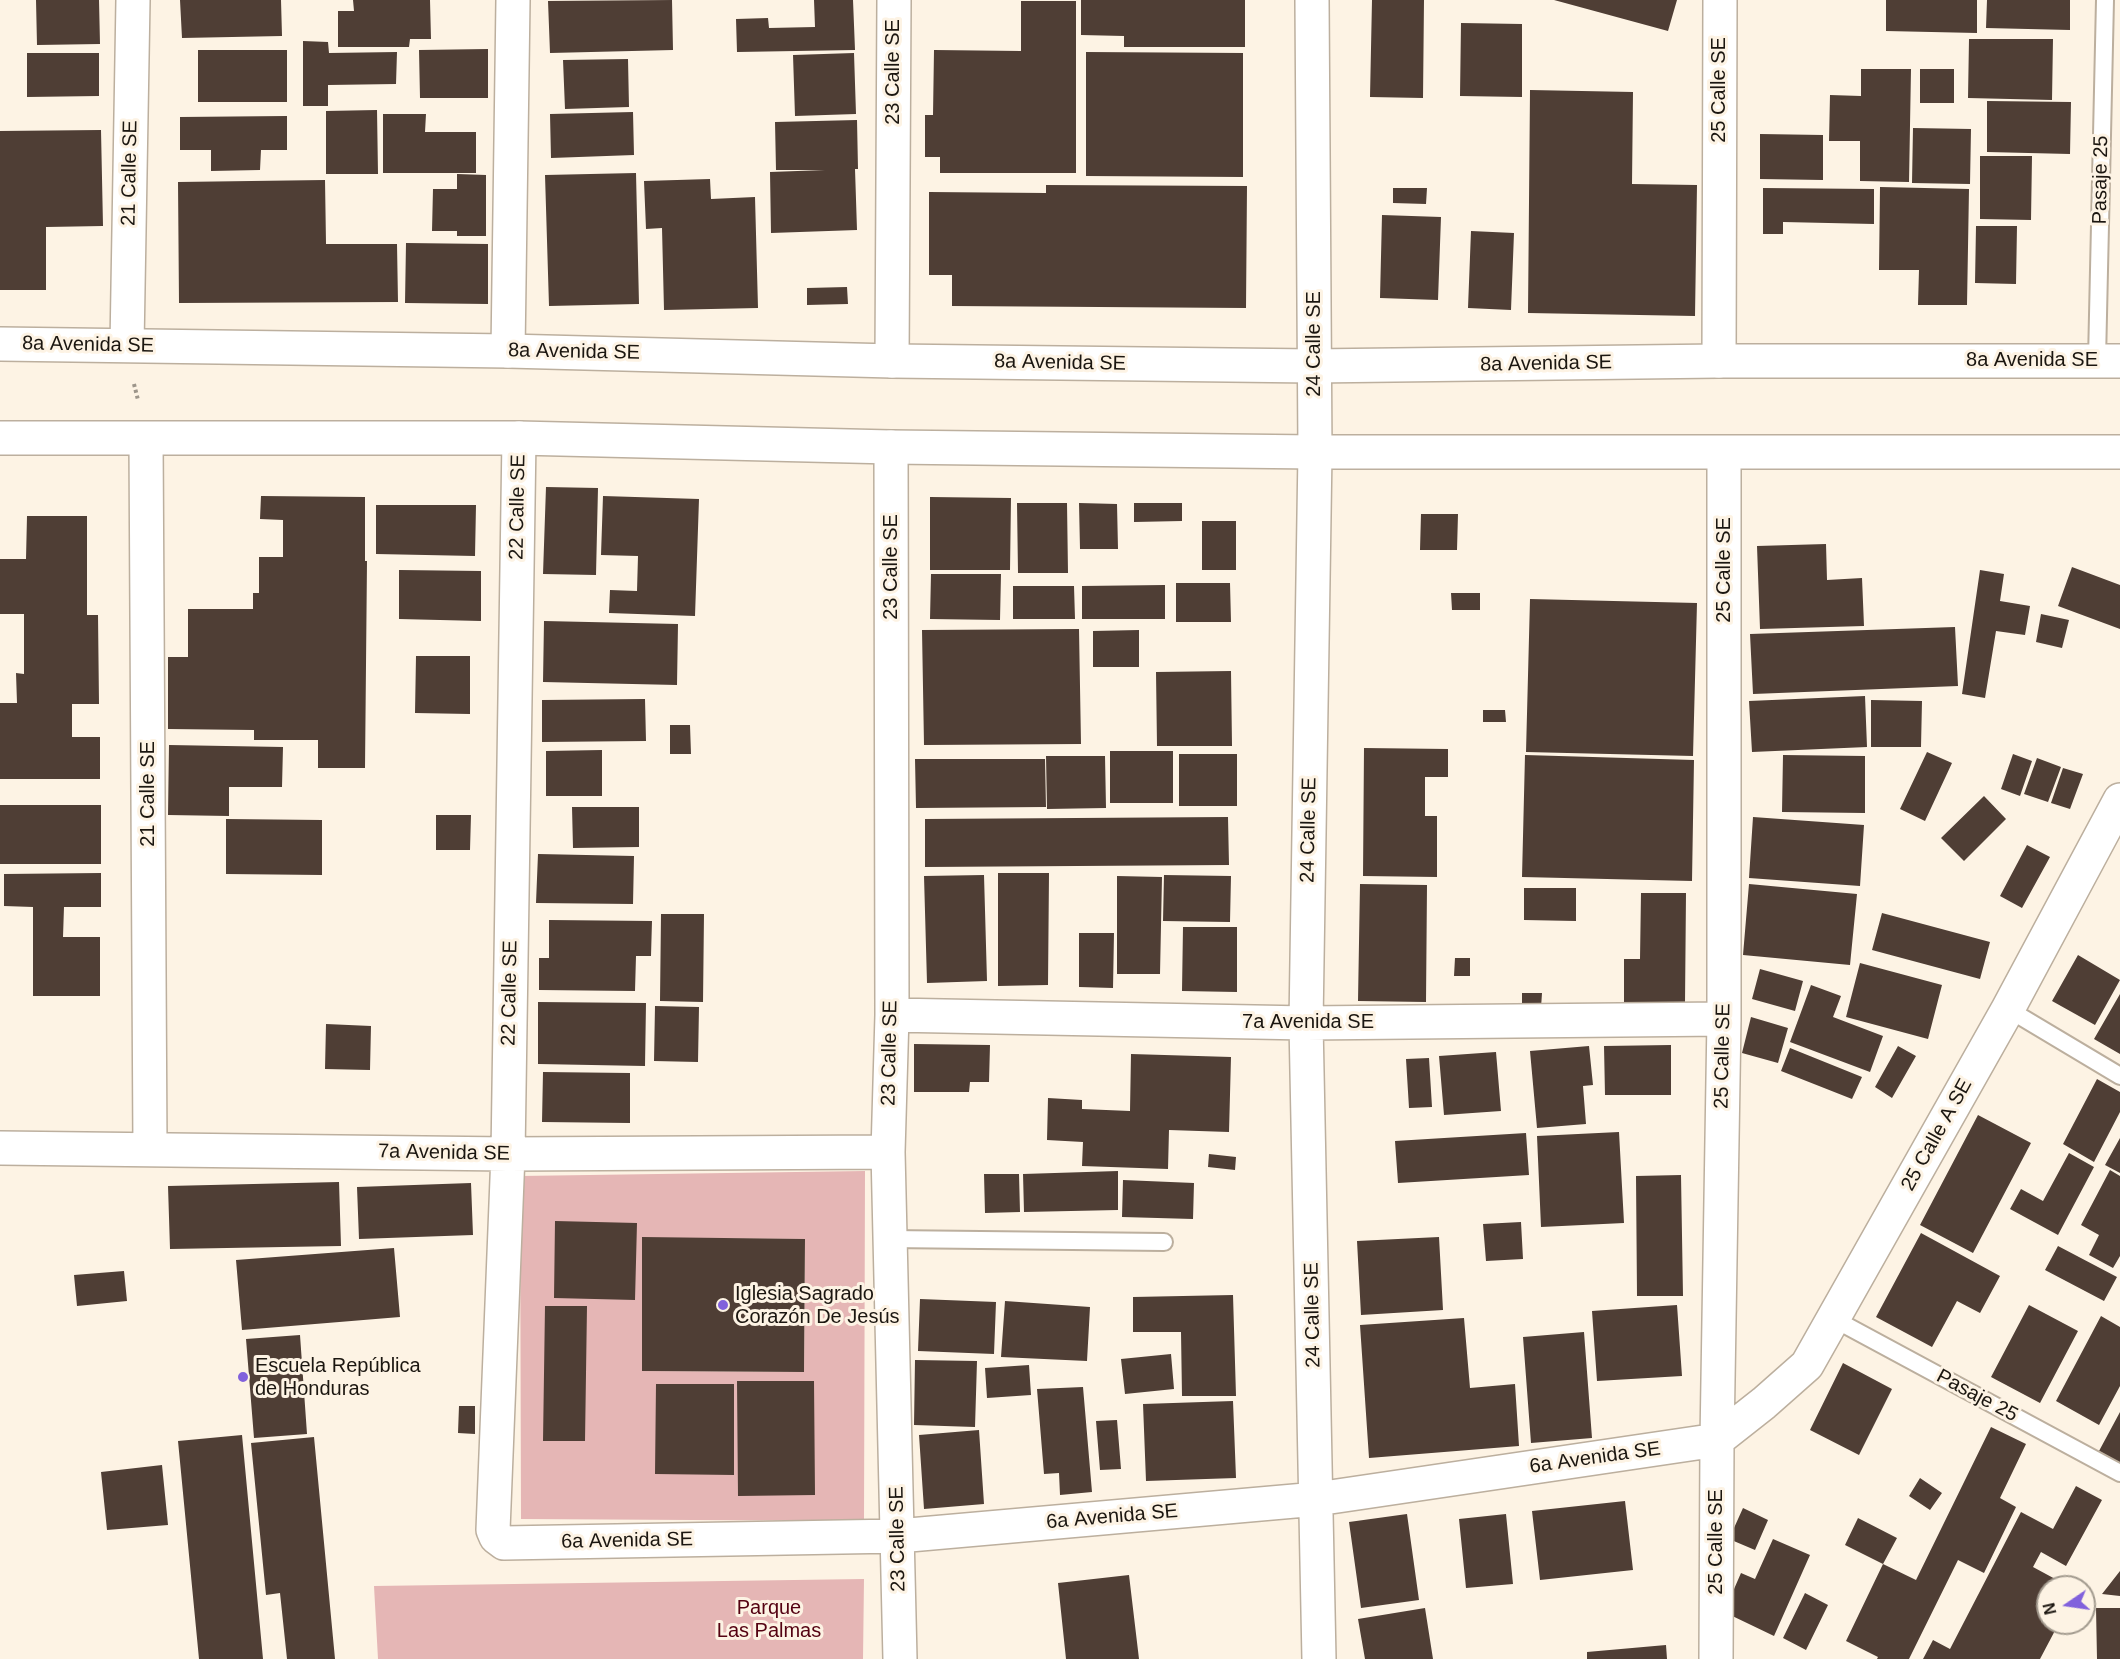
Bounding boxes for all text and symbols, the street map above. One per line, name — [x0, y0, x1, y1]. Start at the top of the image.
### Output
street label: 23 Calle SE — [881, 19, 905, 125]
street label: 25 Calle SE — [1707, 37, 1731, 143]
street label: 21 Calle SE — [117, 120, 143, 226]
street label: Pasaje 25 — [2088, 135, 2114, 225]
street label: 24 Calle SE — [1302, 291, 1326, 397]
street label: 8a Avenida SE — [22, 332, 154, 358]
street label: 8a Avenida SE — [508, 339, 640, 365]
street label: 8a Avenida SE — [1966, 348, 2098, 372]
street label: 8a Avenida SE — [994, 350, 1126, 376]
street label: 8a Avenida SE — [1480, 351, 1612, 377]
street label: 22 Calle SE — [505, 454, 531, 560]
street label: 23 Calle SE — [879, 514, 903, 620]
street label: 25 Calle SE — [1712, 517, 1736, 623]
street label: 21 Calle SE — [136, 741, 160, 847]
street label: 24 Calle SE — [1296, 777, 1322, 883]
street label: 22 Calle SE — [497, 940, 523, 1046]
street label: 23 Calle SE — [877, 1000, 903, 1106]
street label: 25 Calle SE — [1710, 1003, 1736, 1109]
street label: 7a Avenida SE — [1242, 1010, 1374, 1034]
street label: 25 Calle A SE — [1896, 1075, 1978, 1195]
street label: 7a Avenida SE — [378, 1140, 510, 1166]
street label: 24 Calle SE — [1300, 1262, 1326, 1368]
place label: Iglesia Sagrado Corazón De Jesús — [735, 1282, 900, 1329]
marker: Iglesia Sagrado Corazón De Jesús — [716, 1298, 730, 1312]
place label: Escuela República de Honduras — [255, 1354, 421, 1401]
street label: Pasaje 25 — [1932, 1365, 2022, 1427]
marker: Escuela República de Honduras — [236, 1370, 250, 1384]
street label: 6a Avenida SE — [1528, 1437, 1662, 1479]
street label: 23 Calle SE — [885, 1486, 911, 1592]
street label: 25 Calle SE — [1704, 1489, 1728, 1595]
street label: 6a Avenida SE — [1045, 1499, 1179, 1535]
street label: 6a Avenida SE — [561, 1528, 693, 1554]
north arrow — [2036, 1575, 2096, 1635]
park label: Parque Las Palmas — [717, 1596, 821, 1643]
text: N — [2040, 1601, 2060, 1616]

